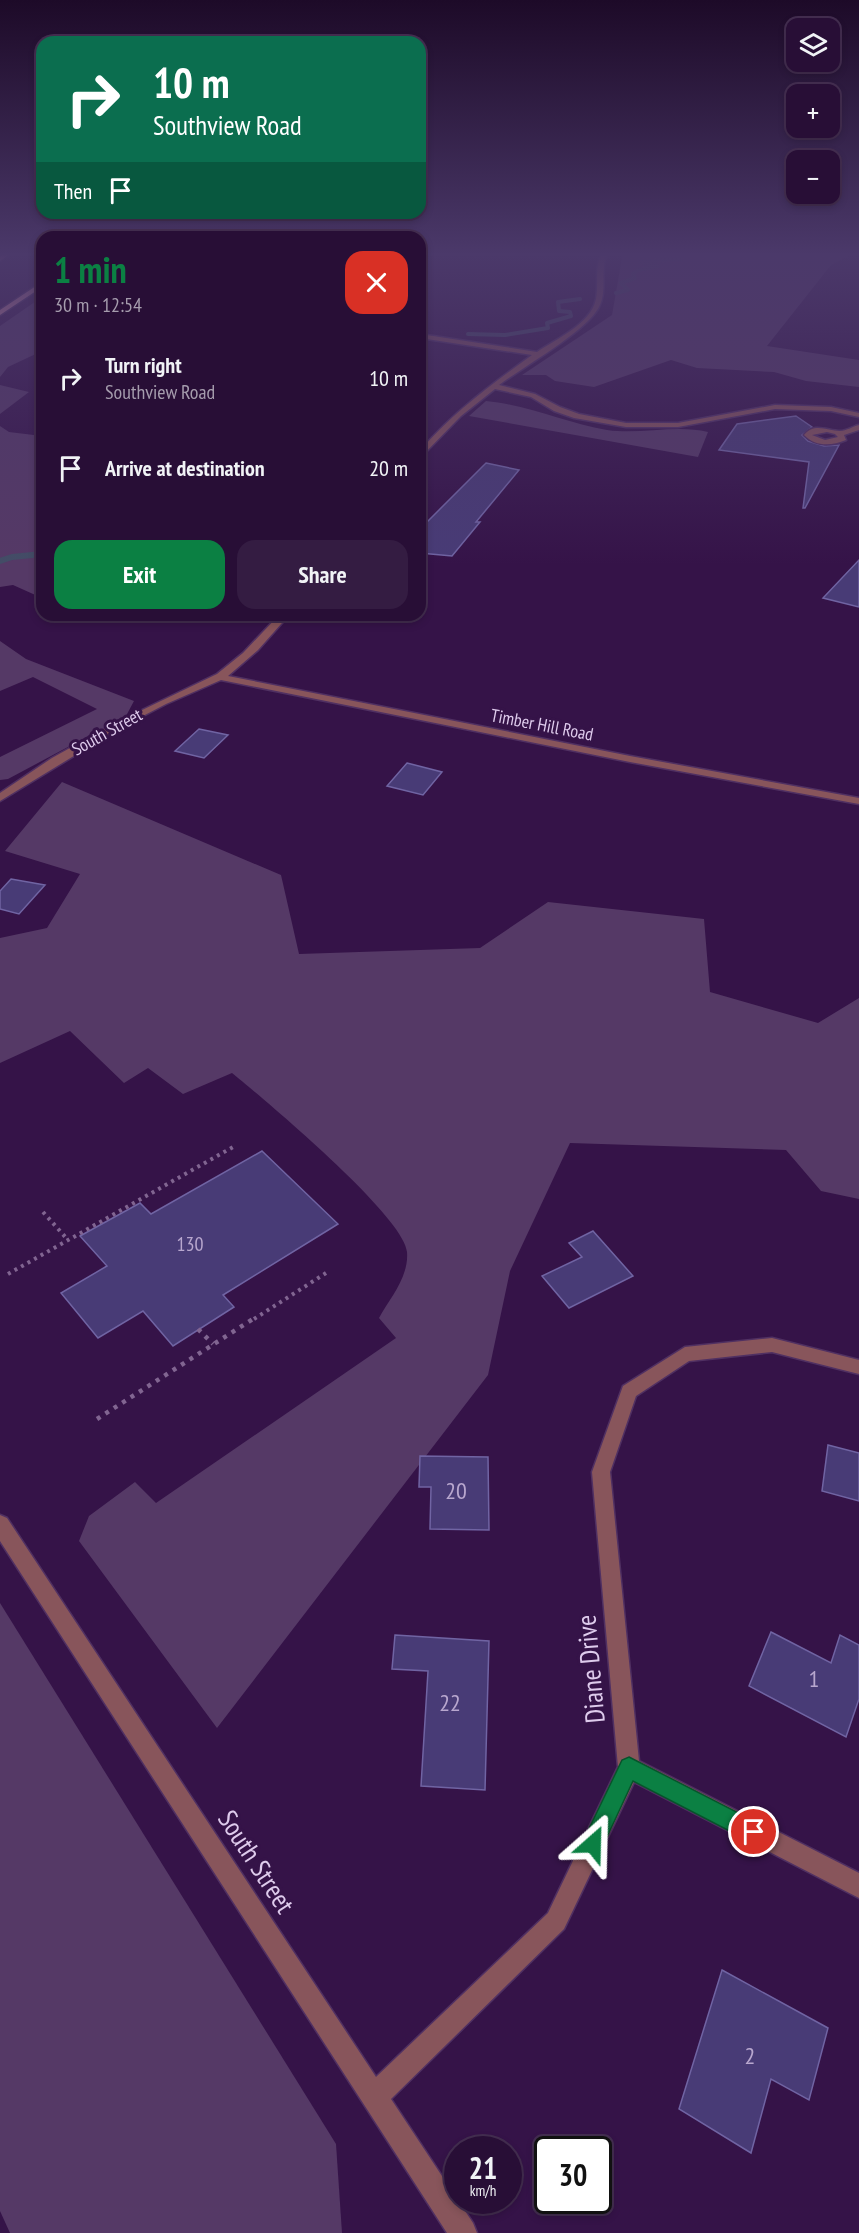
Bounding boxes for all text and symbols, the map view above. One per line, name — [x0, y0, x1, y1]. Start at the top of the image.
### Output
map controls — [786, 18, 840, 204]
button: layers — [786, 18, 840, 72]
text: 10 m — [153, 55, 230, 110]
icon: right — [54, 60, 132, 138]
button: + — [786, 84, 840, 138]
text: Southview Road — [153, 108, 302, 142]
button: − — [786, 150, 840, 204]
icon: arrive — [104, 174, 137, 207]
text: Then — [54, 177, 92, 205]
text: 1 min — [54, 246, 127, 293]
button: close — [345, 251, 408, 314]
text: 30 m · 12:54 — [54, 292, 142, 318]
text: Turn right — [105, 351, 182, 379]
icon: right — [54, 362, 87, 395]
text: 10 m — [369, 364, 408, 392]
text: Southview Road — [105, 379, 215, 405]
icon: arrive — [54, 452, 87, 485]
text: Arrive at destination — [105, 454, 265, 482]
text: 20 m — [369, 454, 408, 482]
button: Exit — [54, 540, 225, 609]
button: Share — [237, 540, 408, 609]
street label: South Street — [67, 703, 146, 760]
street label: Timber Hill Road — [489, 703, 595, 746]
house number: 130 — [177, 1231, 204, 1257]
house number: 20 — [445, 1475, 467, 1506]
street label: Diane Drive — [568, 1613, 612, 1725]
house number: 1 — [809, 1663, 819, 1694]
house number: 22 — [439, 1687, 461, 1718]
street label: South Street — [211, 1804, 303, 1920]
pin — [728, 1806, 779, 1857]
position arrow — [561, 1812, 625, 1876]
icon: arrive — [737, 1815, 770, 1848]
house number: 2 — [745, 2040, 755, 2071]
speed limit sign: 30 — [534, 2136, 612, 2214]
text: 21 — [469, 2148, 497, 2187]
text: km/h — [470, 2181, 496, 2200]

